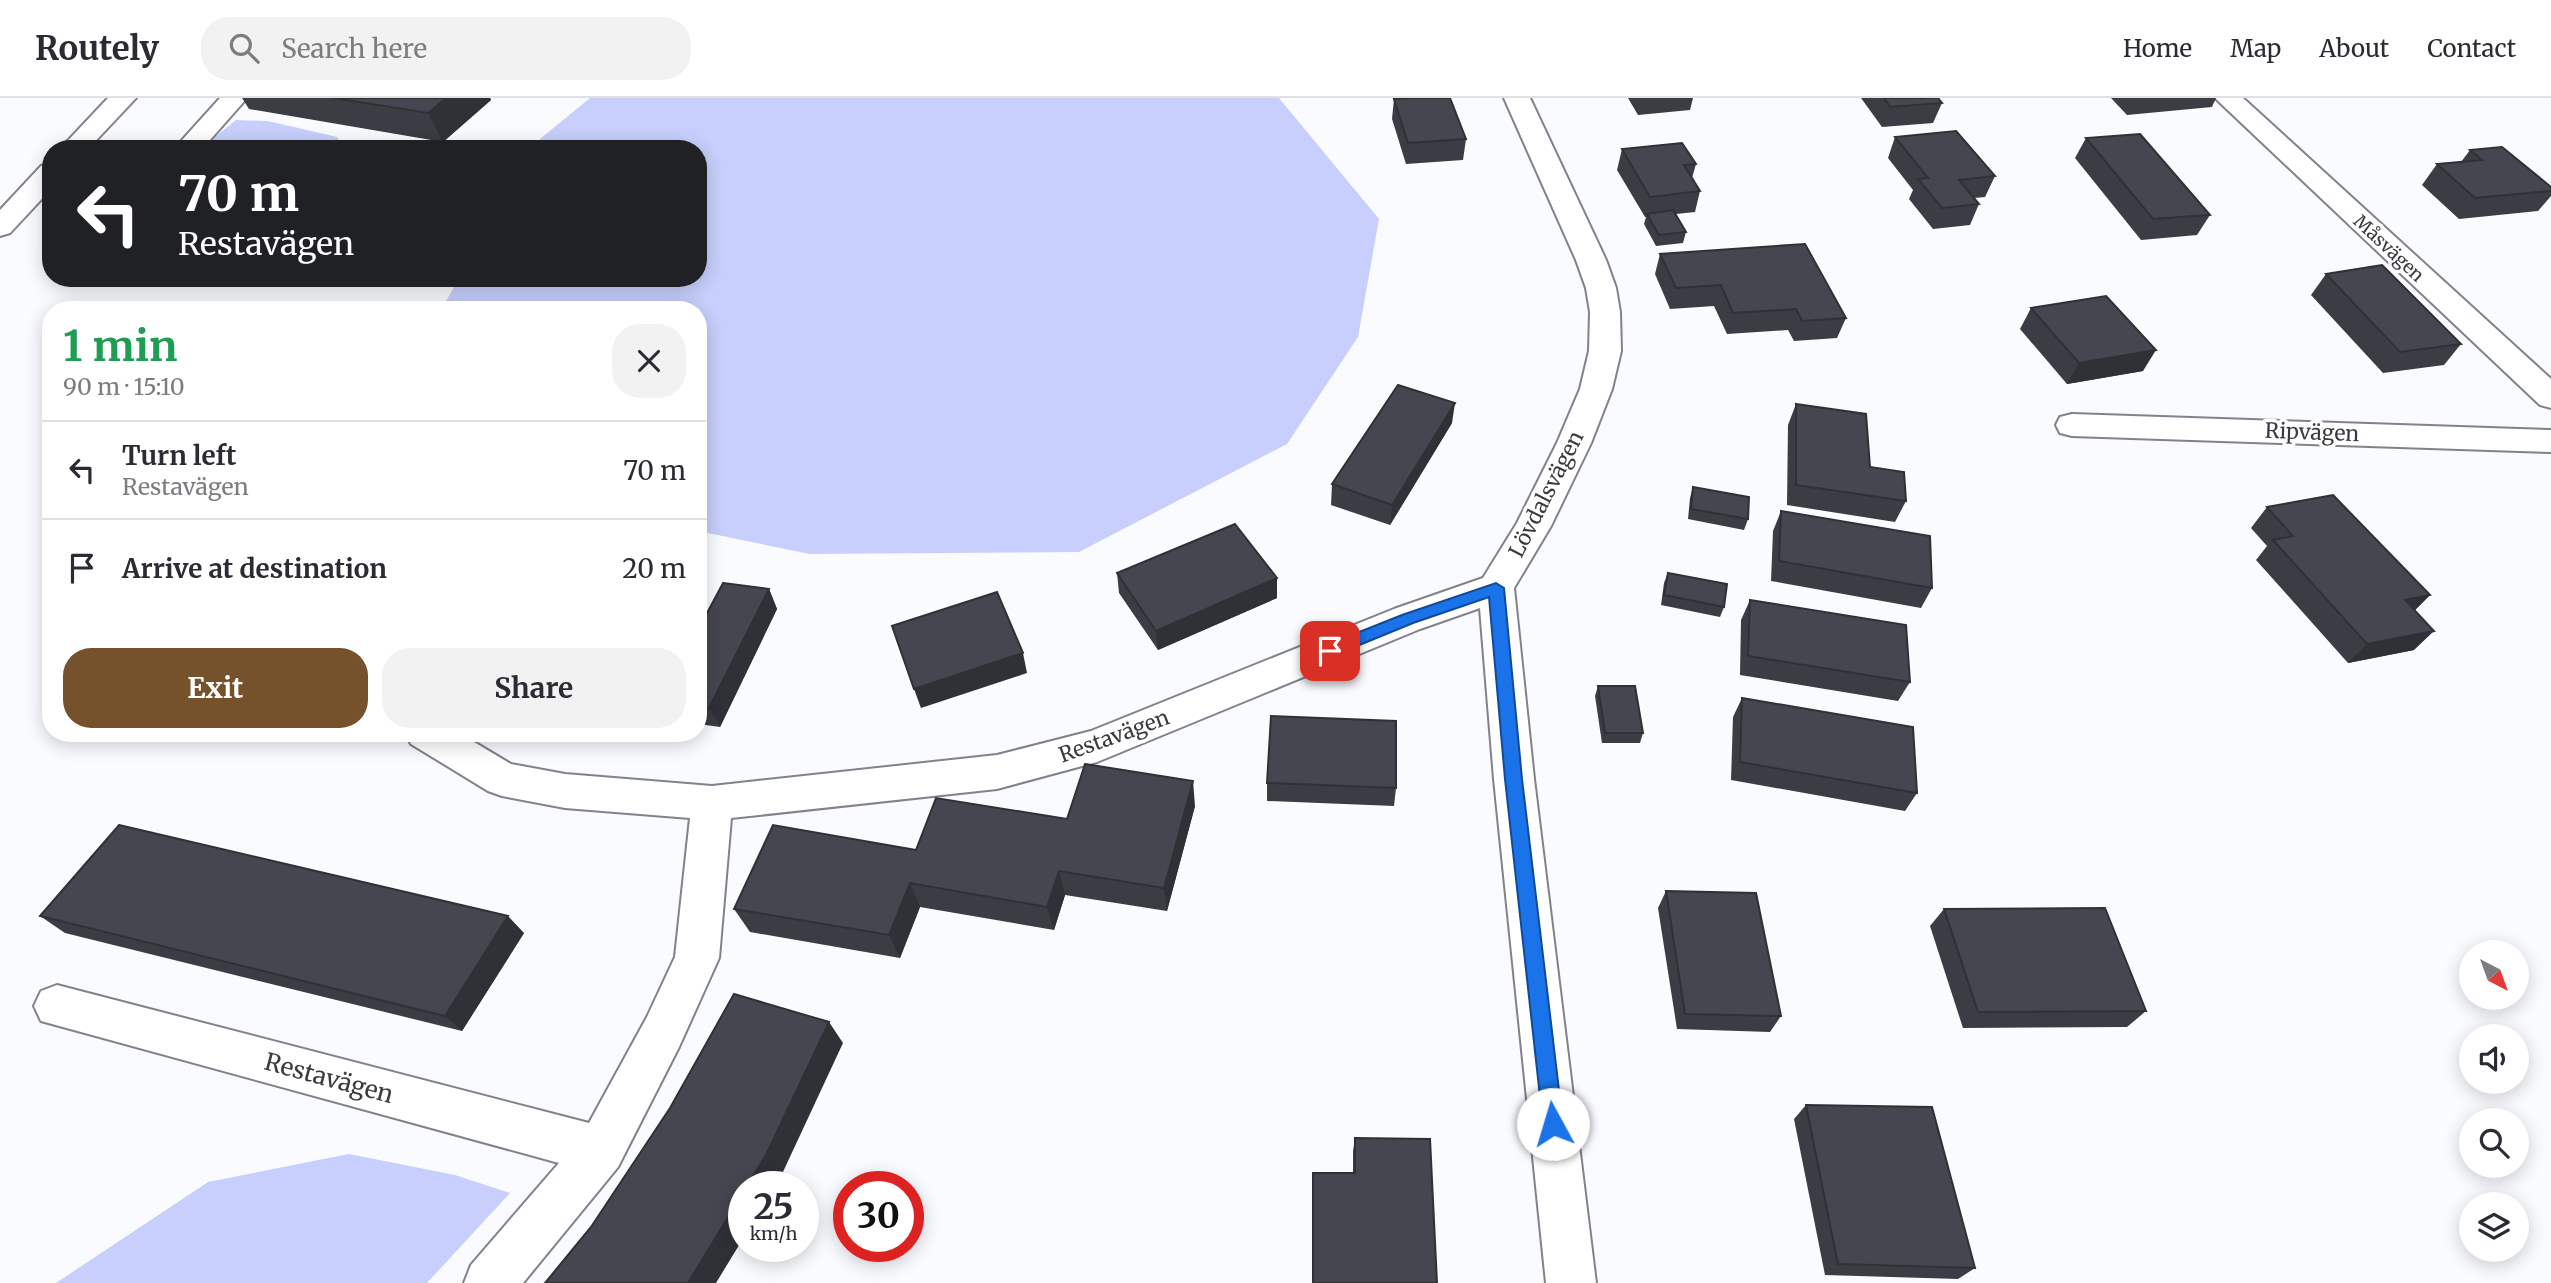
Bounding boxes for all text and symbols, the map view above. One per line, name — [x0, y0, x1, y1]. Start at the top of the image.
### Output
search box — [201, 17, 691, 80]
text: Routely — [35, 28, 159, 69]
icon: search — [225, 29, 263, 67]
text: Search here — [281, 32, 427, 65]
text: Home — [2123, 33, 2192, 64]
text: Map — [2230, 33, 2281, 64]
text: About — [2319, 33, 2389, 64]
text: Contact — [2427, 33, 2516, 64]
text: 70 m — [178, 163, 299, 224]
icon: left — [63, 168, 154, 259]
street label: Måsvägen — [2349, 210, 2429, 286]
text: Restavägen — [178, 224, 354, 264]
text: 1 min — [63, 320, 177, 372]
button: close — [612, 324, 686, 398]
text: 90 m · 15:10 — [63, 372, 184, 401]
street label: Ripvägen — [2264, 417, 2360, 447]
street label: Lövdalsvägen — [1503, 426, 1589, 562]
text: Turn left — [122, 439, 236, 472]
icon: left — [63, 451, 101, 489]
text: 70 m — [623, 454, 686, 487]
text: Restavägen — [122, 472, 249, 501]
icon: arrive — [63, 549, 101, 587]
text: Arrive at destination — [122, 552, 387, 585]
text: 20 m — [622, 552, 686, 585]
pin — [1300, 621, 1360, 681]
icon: arrive — [1311, 632, 1349, 670]
button: Exit — [63, 648, 368, 728]
button: Share — [382, 648, 686, 728]
street label: Restavägen — [1055, 704, 1173, 768]
north arrow — [2459, 940, 2529, 1010]
map controls — [2459, 940, 2529, 1262]
button: sound — [2459, 1024, 2529, 1094]
street label: Restavägen — [261, 1046, 397, 1110]
position arrow — [1516, 1087, 1590, 1161]
button: search — [2459, 1108, 2529, 1178]
speed limit sign: 30 — [833, 1171, 924, 1262]
text: 25 — [753, 1185, 794, 1229]
button: layers — [2459, 1192, 2529, 1262]
text: km/h — [750, 1222, 797, 1245]

